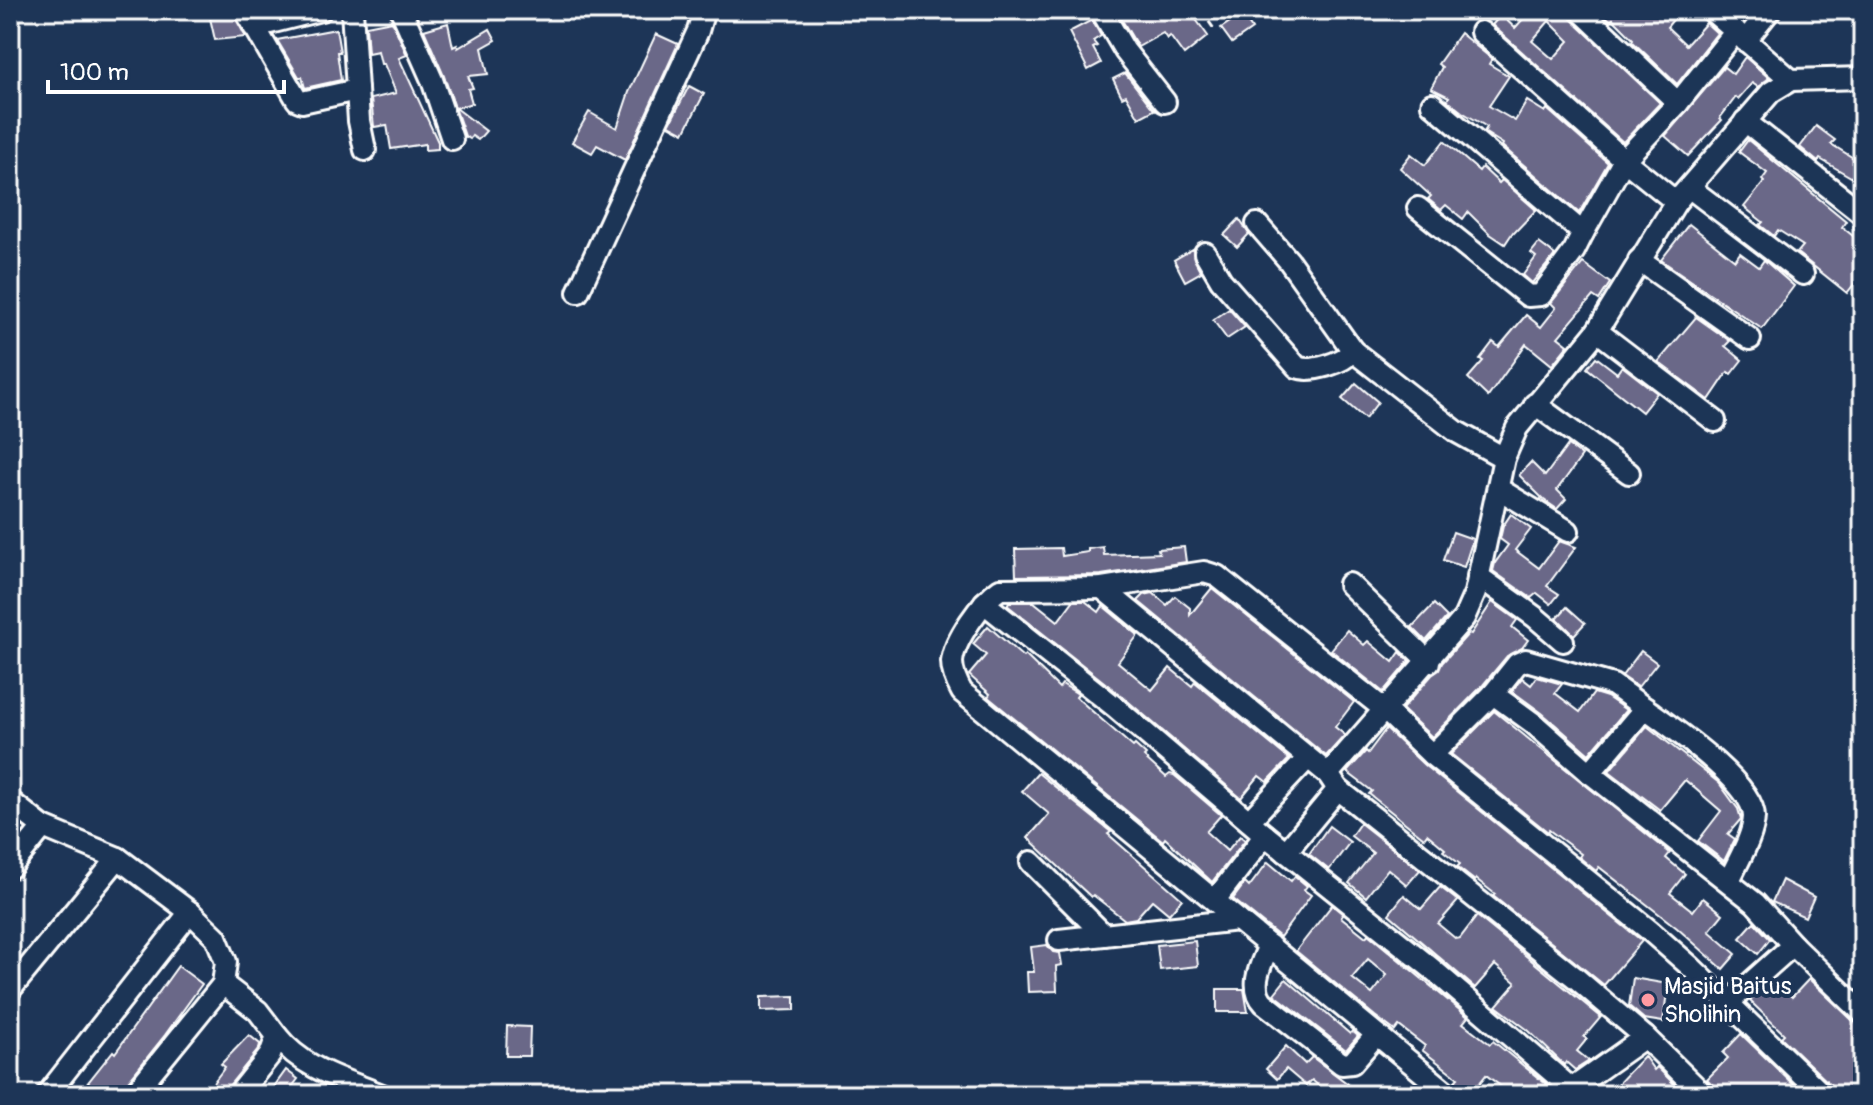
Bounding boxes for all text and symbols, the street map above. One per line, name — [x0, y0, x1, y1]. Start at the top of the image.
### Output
scale bar — [48, 44, 284, 94]
text: 100 m — [60, 58, 129, 87]
place label: Masjid Baitus Sholihin — [1664, 972, 1792, 1029]
marker: Masjid Baitus Sholihin — [1639, 991, 1657, 1009]

